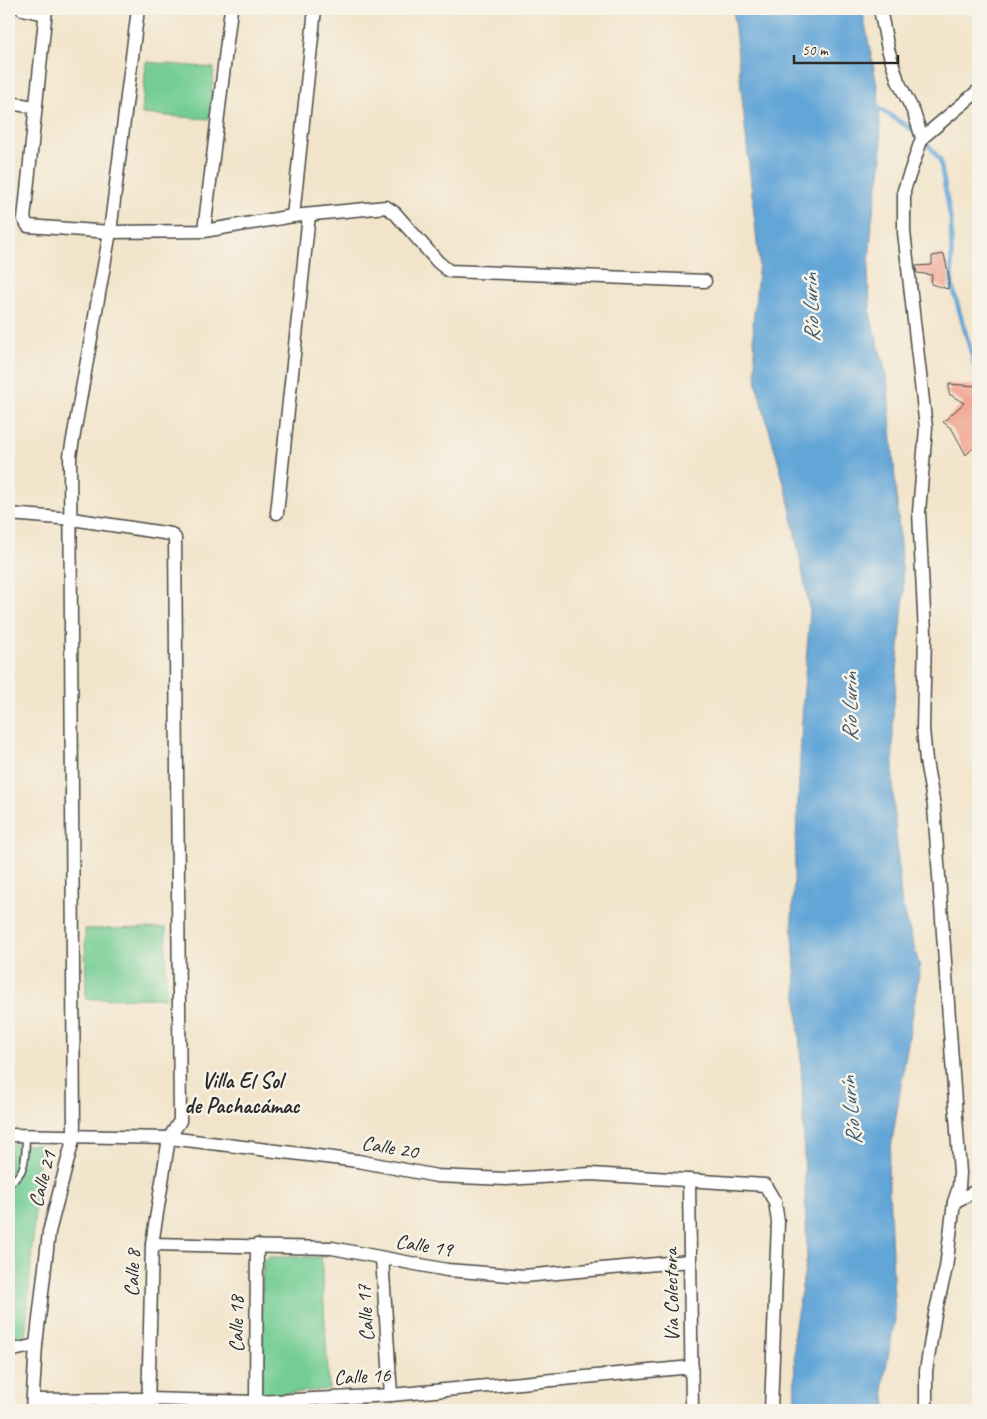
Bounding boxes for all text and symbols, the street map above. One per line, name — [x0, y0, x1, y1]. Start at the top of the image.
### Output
scale bar — [794, 32, 898, 64]
text: 50 m — [802, 41, 829, 60]
water label: Río Lurín — [796, 271, 826, 343]
water label: Río Lurín — [836, 671, 864, 741]
district label: Villa El Sol de Pachacámac — [185, 1067, 301, 1120]
water label: Río Lurín — [833, 1073, 868, 1146]
street label: Calle 20 — [360, 1129, 422, 1165]
street label: Calle 21 — [22, 1147, 62, 1210]
street label: Calle 19 — [394, 1228, 456, 1263]
street label: Calle 8 — [118, 1246, 146, 1297]
street label: Via Colectora — [657, 1246, 685, 1342]
street label: Calle 17 — [350, 1282, 380, 1342]
street label: Calle 18 — [223, 1293, 249, 1353]
street label: Calle 16 — [333, 1361, 392, 1390]

